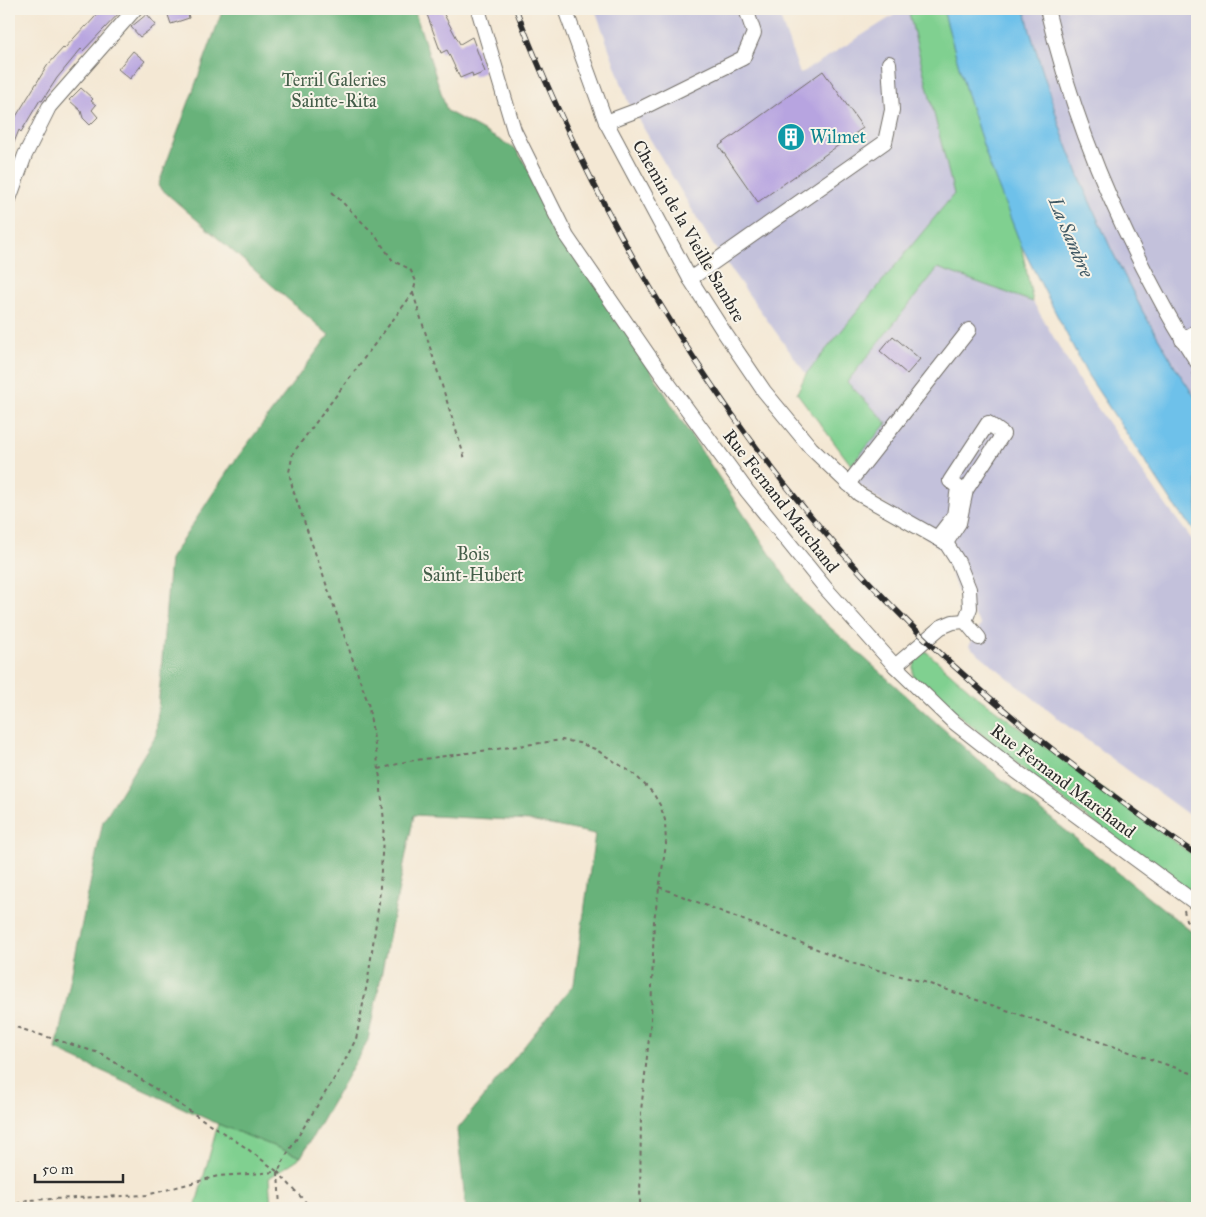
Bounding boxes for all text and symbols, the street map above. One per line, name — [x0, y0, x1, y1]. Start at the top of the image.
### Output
park label: Terril Galeries Sainte-Rita — [282, 69, 386, 112]
building icon: Wilmet — [776, 122, 806, 152]
place label: Wilmet — [810, 126, 866, 148]
street label: Chemin de la Vieille Sambre — [628, 136, 750, 326]
water label: La Sambre — [1043, 192, 1099, 282]
street label: Rue Fernand Marchand — [718, 425, 844, 577]
park label: Bois Saint-Hubert — [423, 543, 524, 586]
street label: Rue Fernand Marchand — [986, 719, 1140, 843]
scale bar — [35, 1152, 122, 1184]
text: 50 m — [42, 1160, 74, 1178]

